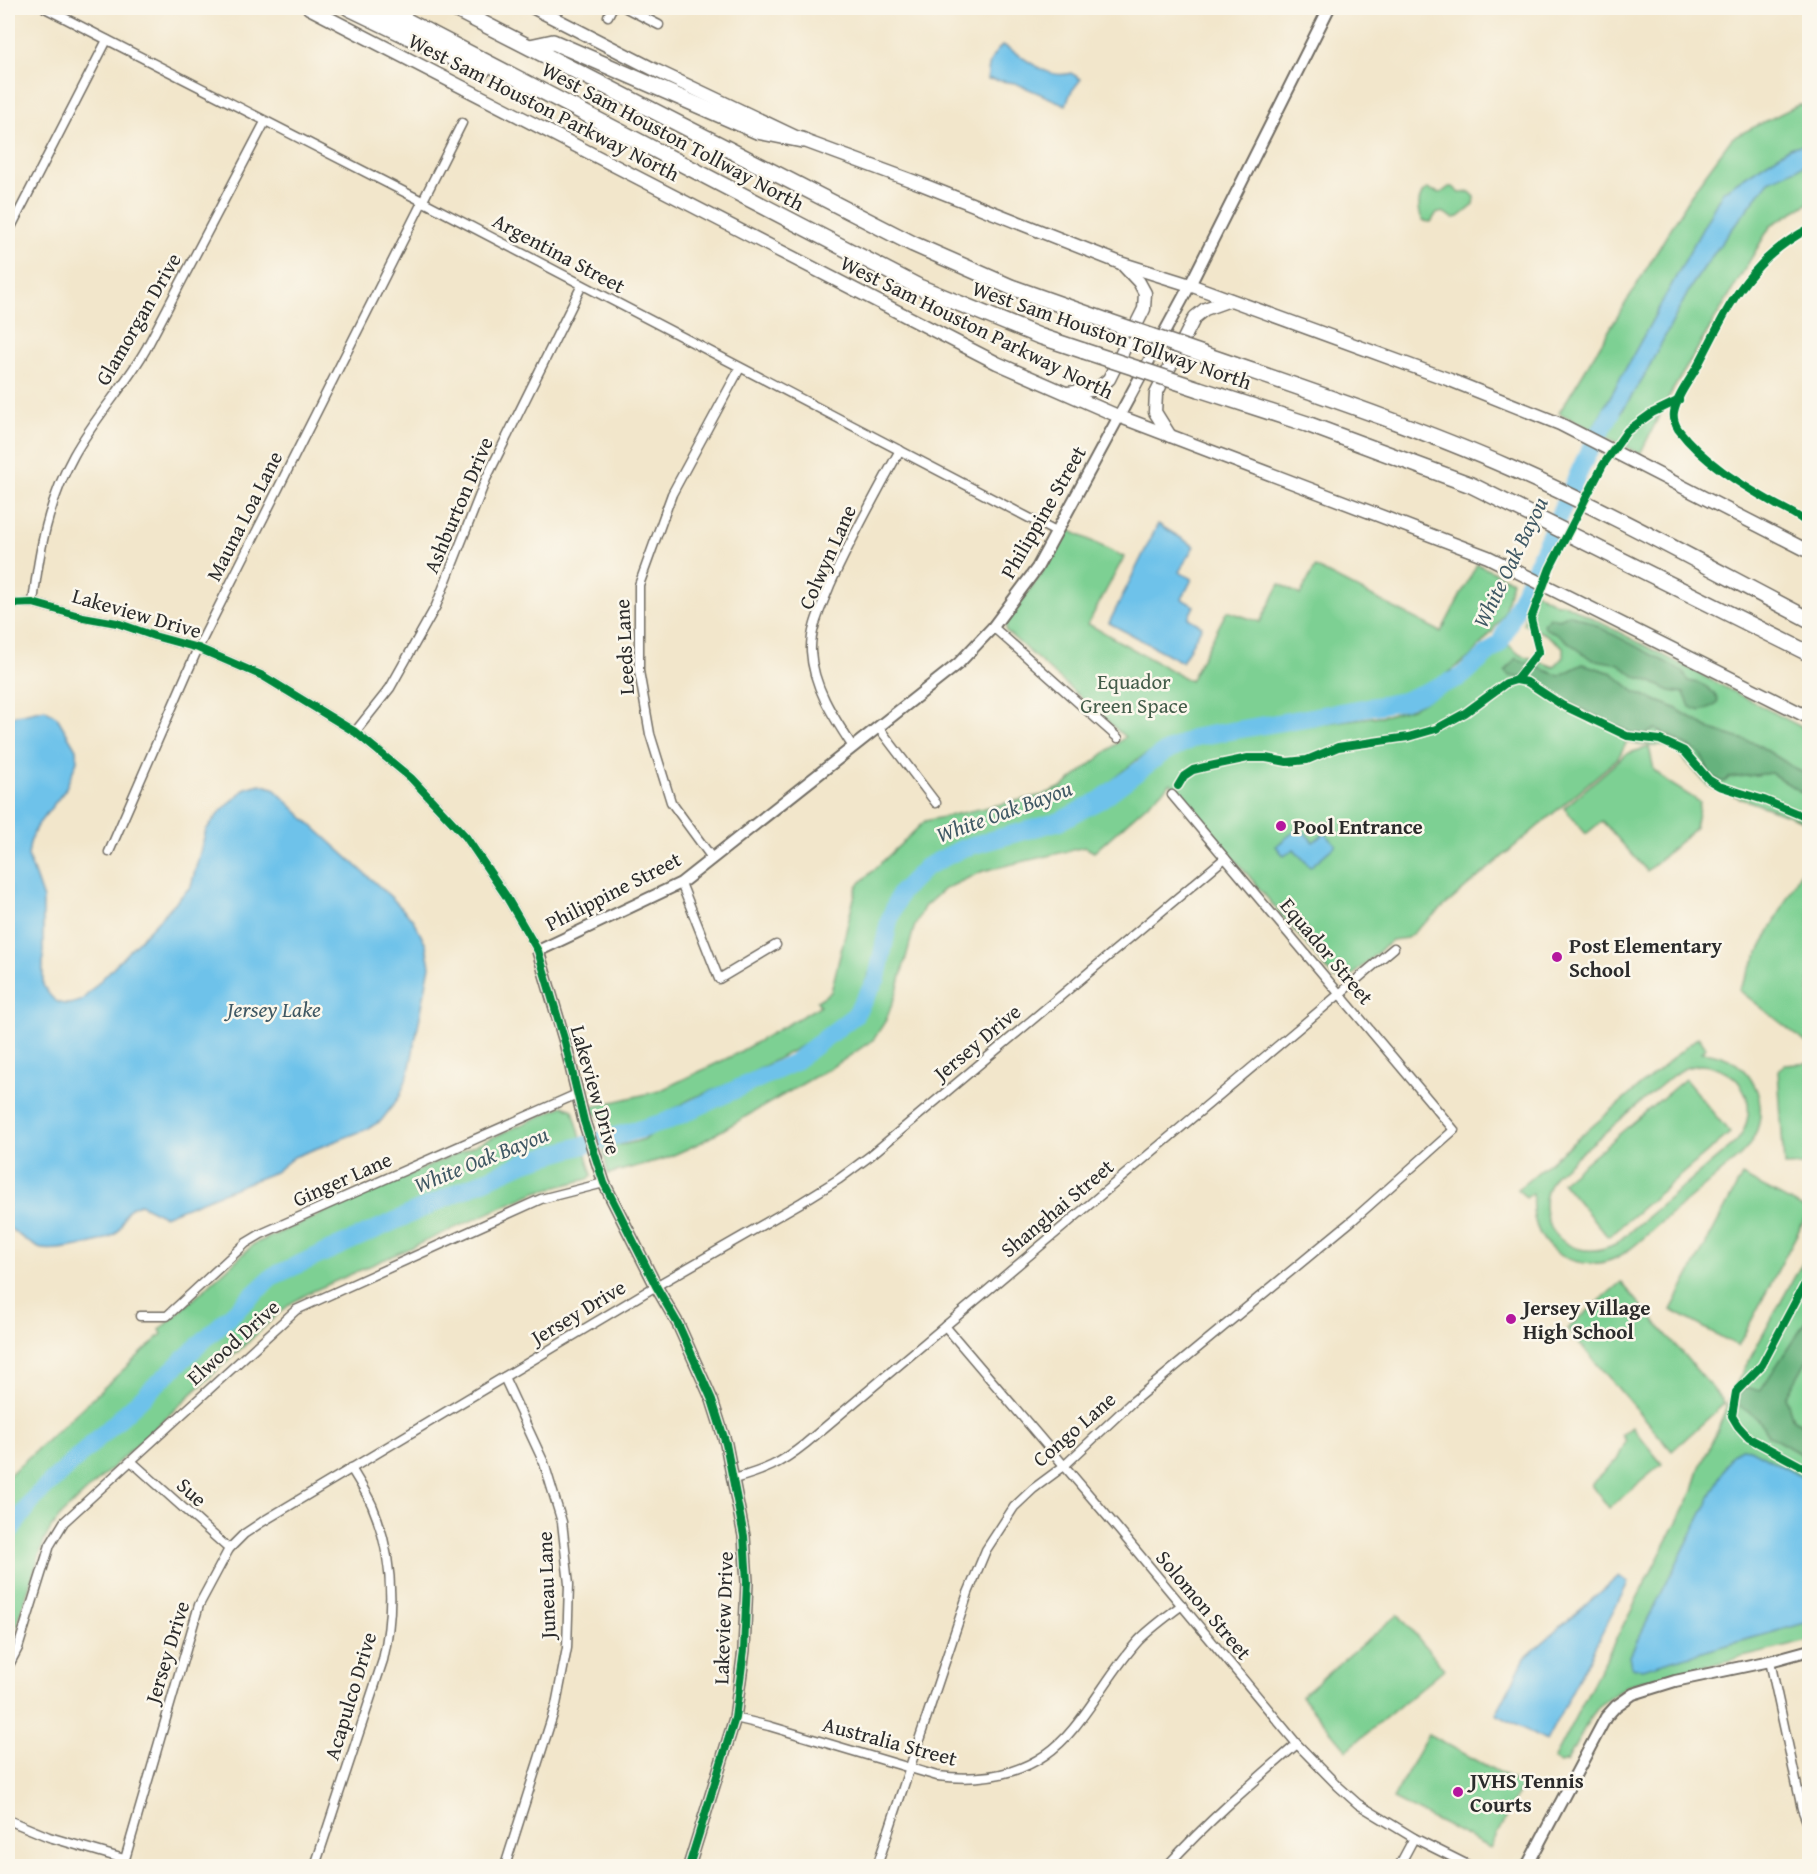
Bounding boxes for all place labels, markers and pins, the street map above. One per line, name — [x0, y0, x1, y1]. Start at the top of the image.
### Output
place label: Pool Entrance — [1293, 811, 1423, 842]
marker: Pool Entrance — [1274, 819, 1288, 833]
place label: Post Elementary School — [1569, 930, 1722, 985]
marker: Post Elementary School — [1550, 950, 1564, 964]
place label: Jersey Village High School — [1520, 1292, 1651, 1347]
marker: Jersey Village High School — [1504, 1312, 1518, 1326]
place label: JVHS Tennis Courts — [1467, 1765, 1584, 1820]
marker: JVHS Tennis Courts — [1451, 1785, 1465, 1799]

